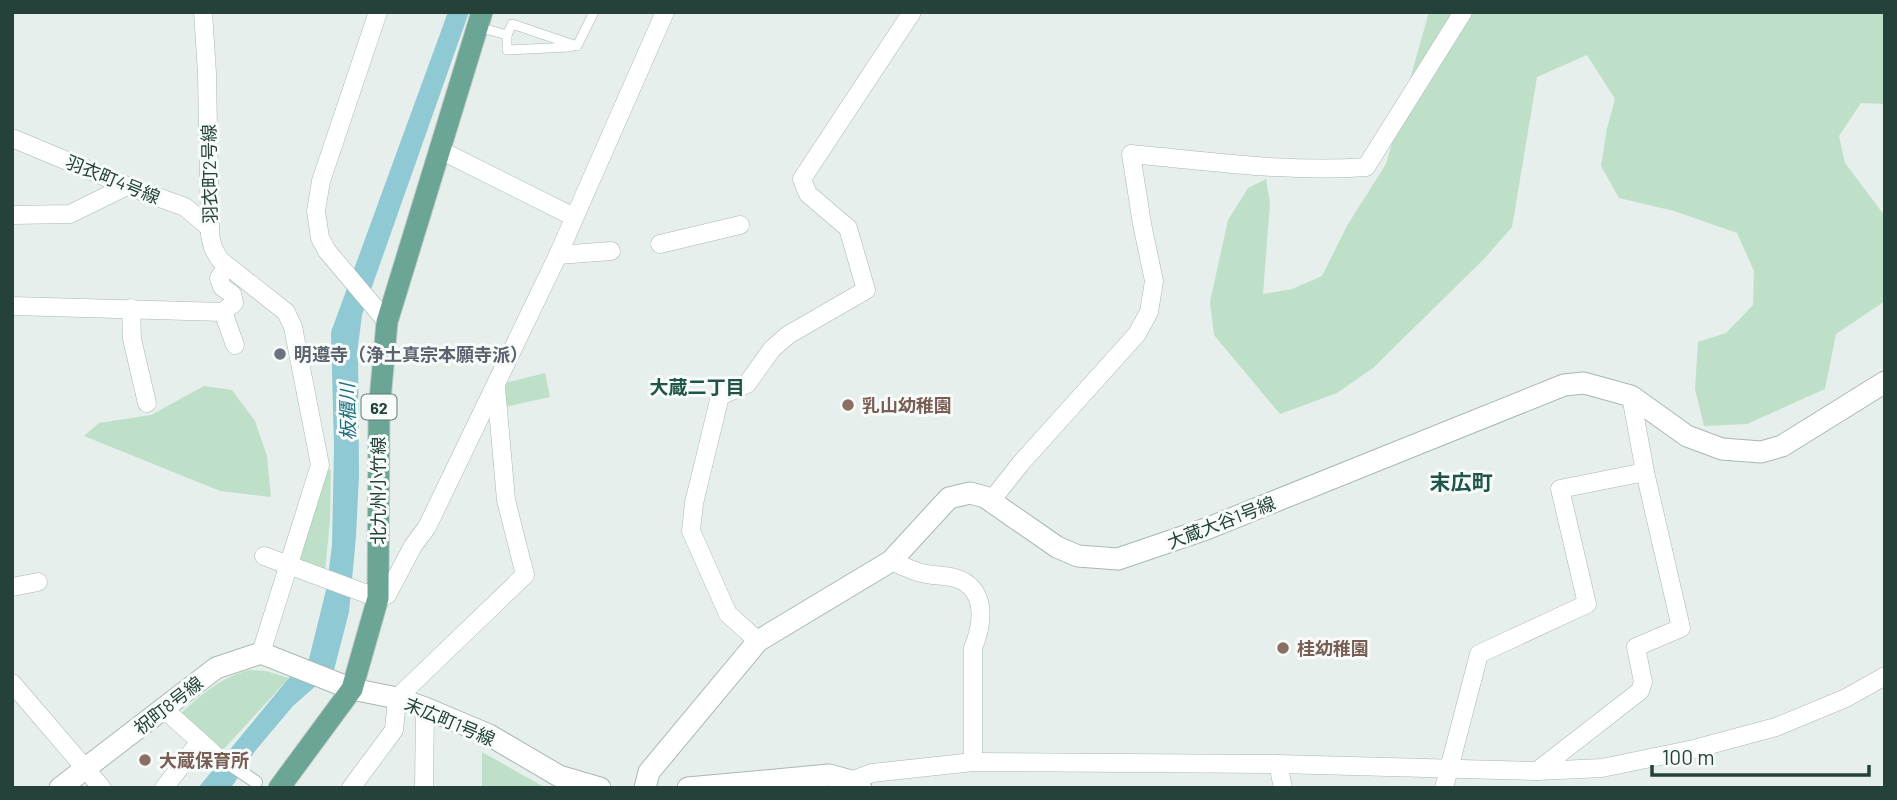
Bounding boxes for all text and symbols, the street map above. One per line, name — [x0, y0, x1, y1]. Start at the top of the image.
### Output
street label: 羽衣町2号線 — [197, 124, 221, 224]
street label: 羽衣町4号線 — [63, 150, 163, 208]
place label: 明遵寺（浄土真宗本願寺派） — [294, 343, 528, 365]
marker: 明遵寺（浄土真宗本願寺派） — [272, 346, 288, 362]
district label: 大蔵二丁目 — [649, 375, 745, 398]
water label: 板櫃川 — [335, 381, 359, 441]
road number: 62 — [362, 394, 396, 420]
place label: 乳山幼稚園 — [862, 394, 952, 416]
marker: 乳山幼稚園 — [840, 397, 856, 413]
street label: 北九州小竹線 — [367, 437, 389, 545]
district label: 末広町 — [1430, 469, 1493, 494]
street label: 大蔵大谷1号線 — [1164, 491, 1278, 553]
place label: 桂幼稚園 — [1297, 637, 1369, 659]
marker: 桂幼稚園 — [1275, 640, 1291, 656]
street label: 祝町8号線 — [129, 671, 207, 739]
street label: 末広町1号線 — [401, 692, 499, 750]
scale bar — [1652, 734, 1869, 778]
text: 100 m — [1662, 744, 1715, 769]
place label: 大蔵保育所 — [159, 749, 249, 771]
marker: 大蔵保育所 — [137, 752, 153, 768]

